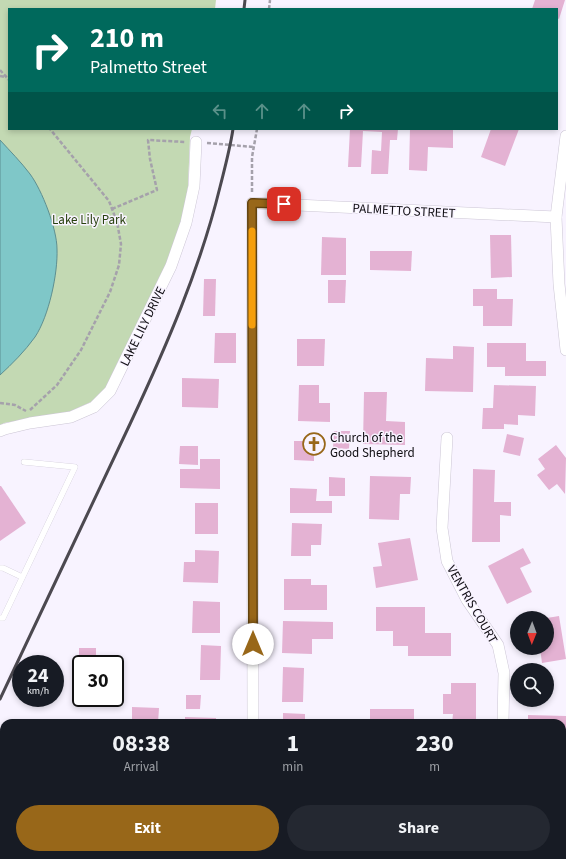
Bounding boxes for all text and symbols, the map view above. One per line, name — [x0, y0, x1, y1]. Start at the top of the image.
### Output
text: 210 m — [90, 18, 164, 58]
icon: right — [24, 24, 76, 76]
text: Palmetto Street — [90, 55, 207, 80]
icon: left — [209, 100, 231, 122]
icon: ahead — [251, 100, 273, 122]
icon: ahead — [293, 100, 315, 122]
icon: right — [335, 100, 357, 122]
pin — [267, 187, 301, 221]
icon: arrive — [273, 193, 295, 215]
street label: PALMETTO STREET — [352, 199, 456, 223]
park label: Lake Lily Park — [52, 211, 127, 229]
street label: LAKE LILY DRIVE — [116, 283, 170, 369]
place label: Church of the Good Shepherd — [330, 429, 415, 462]
church icon: Church of the Good Shepherd — [301, 431, 327, 457]
street label: VENTRIS COURT — [442, 562, 502, 647]
north arrow — [510, 611, 554, 655]
map controls — [510, 611, 554, 707]
position arrow — [232, 623, 274, 665]
speed limit sign: 30 — [72, 655, 124, 707]
text: 24 — [27, 662, 49, 690]
button: search — [510, 663, 554, 707]
text: km/h — [27, 684, 49, 698]
text: 08:38 — [112, 726, 170, 761]
text: 1 — [287, 726, 299, 761]
text: 230 — [416, 726, 454, 761]
text: Arrival — [124, 758, 159, 776]
text: min — [282, 758, 303, 776]
text: m — [429, 758, 440, 776]
button: Exit — [16, 805, 279, 851]
button: Share — [287, 805, 550, 851]

